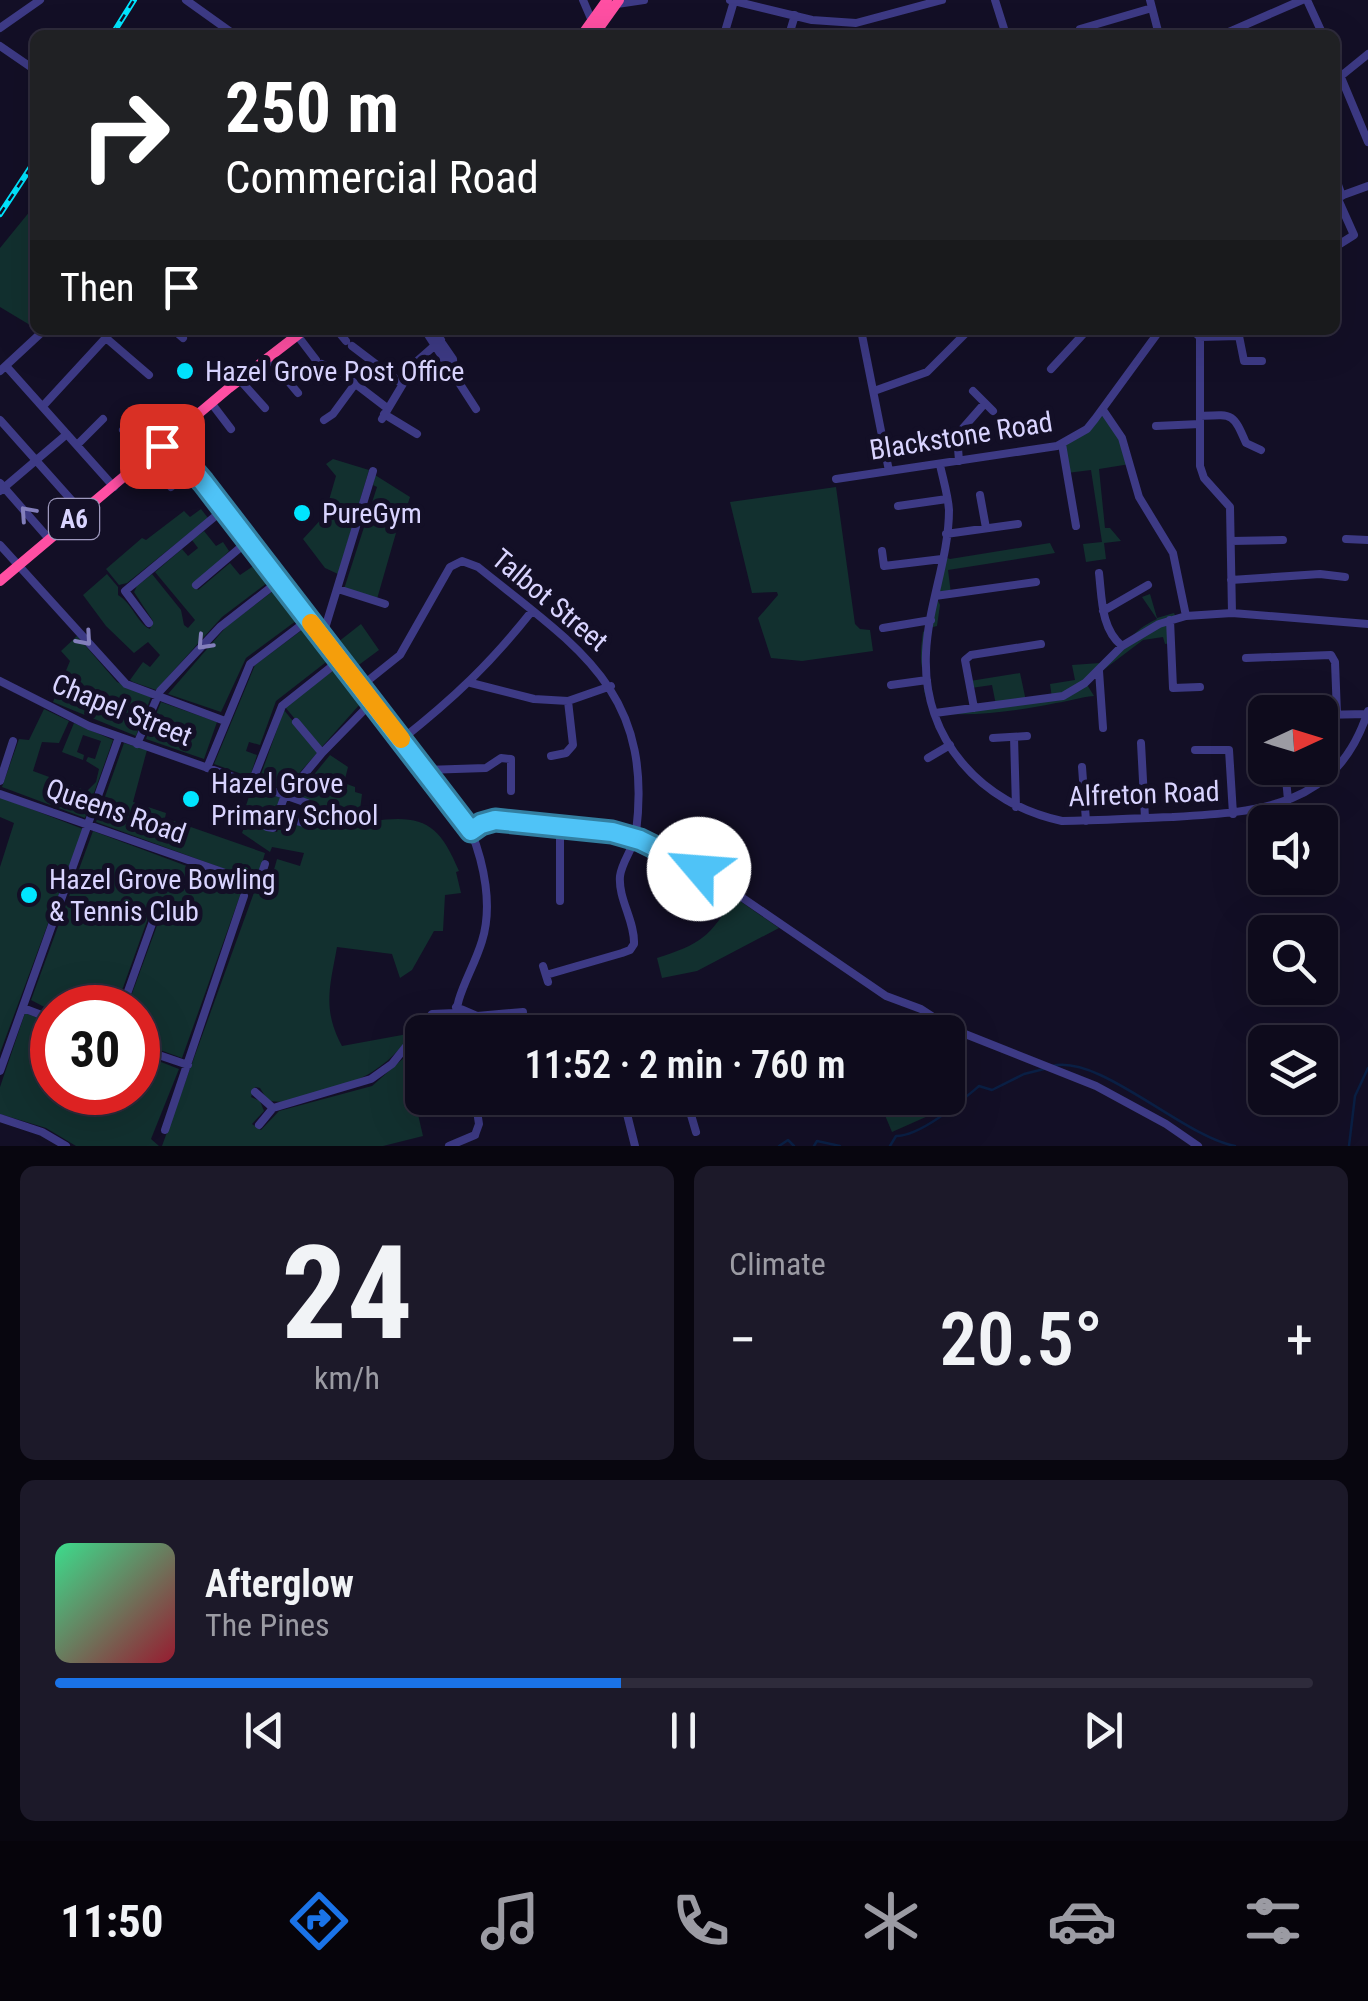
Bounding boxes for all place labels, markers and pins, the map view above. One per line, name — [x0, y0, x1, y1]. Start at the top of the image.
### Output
place label: Hazel Grove Post Office — [205, 355, 464, 388]
marker: Hazel Grove Post Office — [174, 360, 196, 382]
pin — [120, 404, 205, 489]
place label: PureGym — [322, 497, 422, 530]
marker: PureGym — [291, 502, 313, 524]
place label: Hazel Grove Primary School — [211, 767, 378, 832]
marker: Hazel Grove Primary School — [180, 788, 202, 810]
place label: Hazel Grove Bowling & Tennis Club — [49, 863, 276, 928]
marker: Hazel Grove Bowling & Tennis Club — [18, 884, 40, 906]

